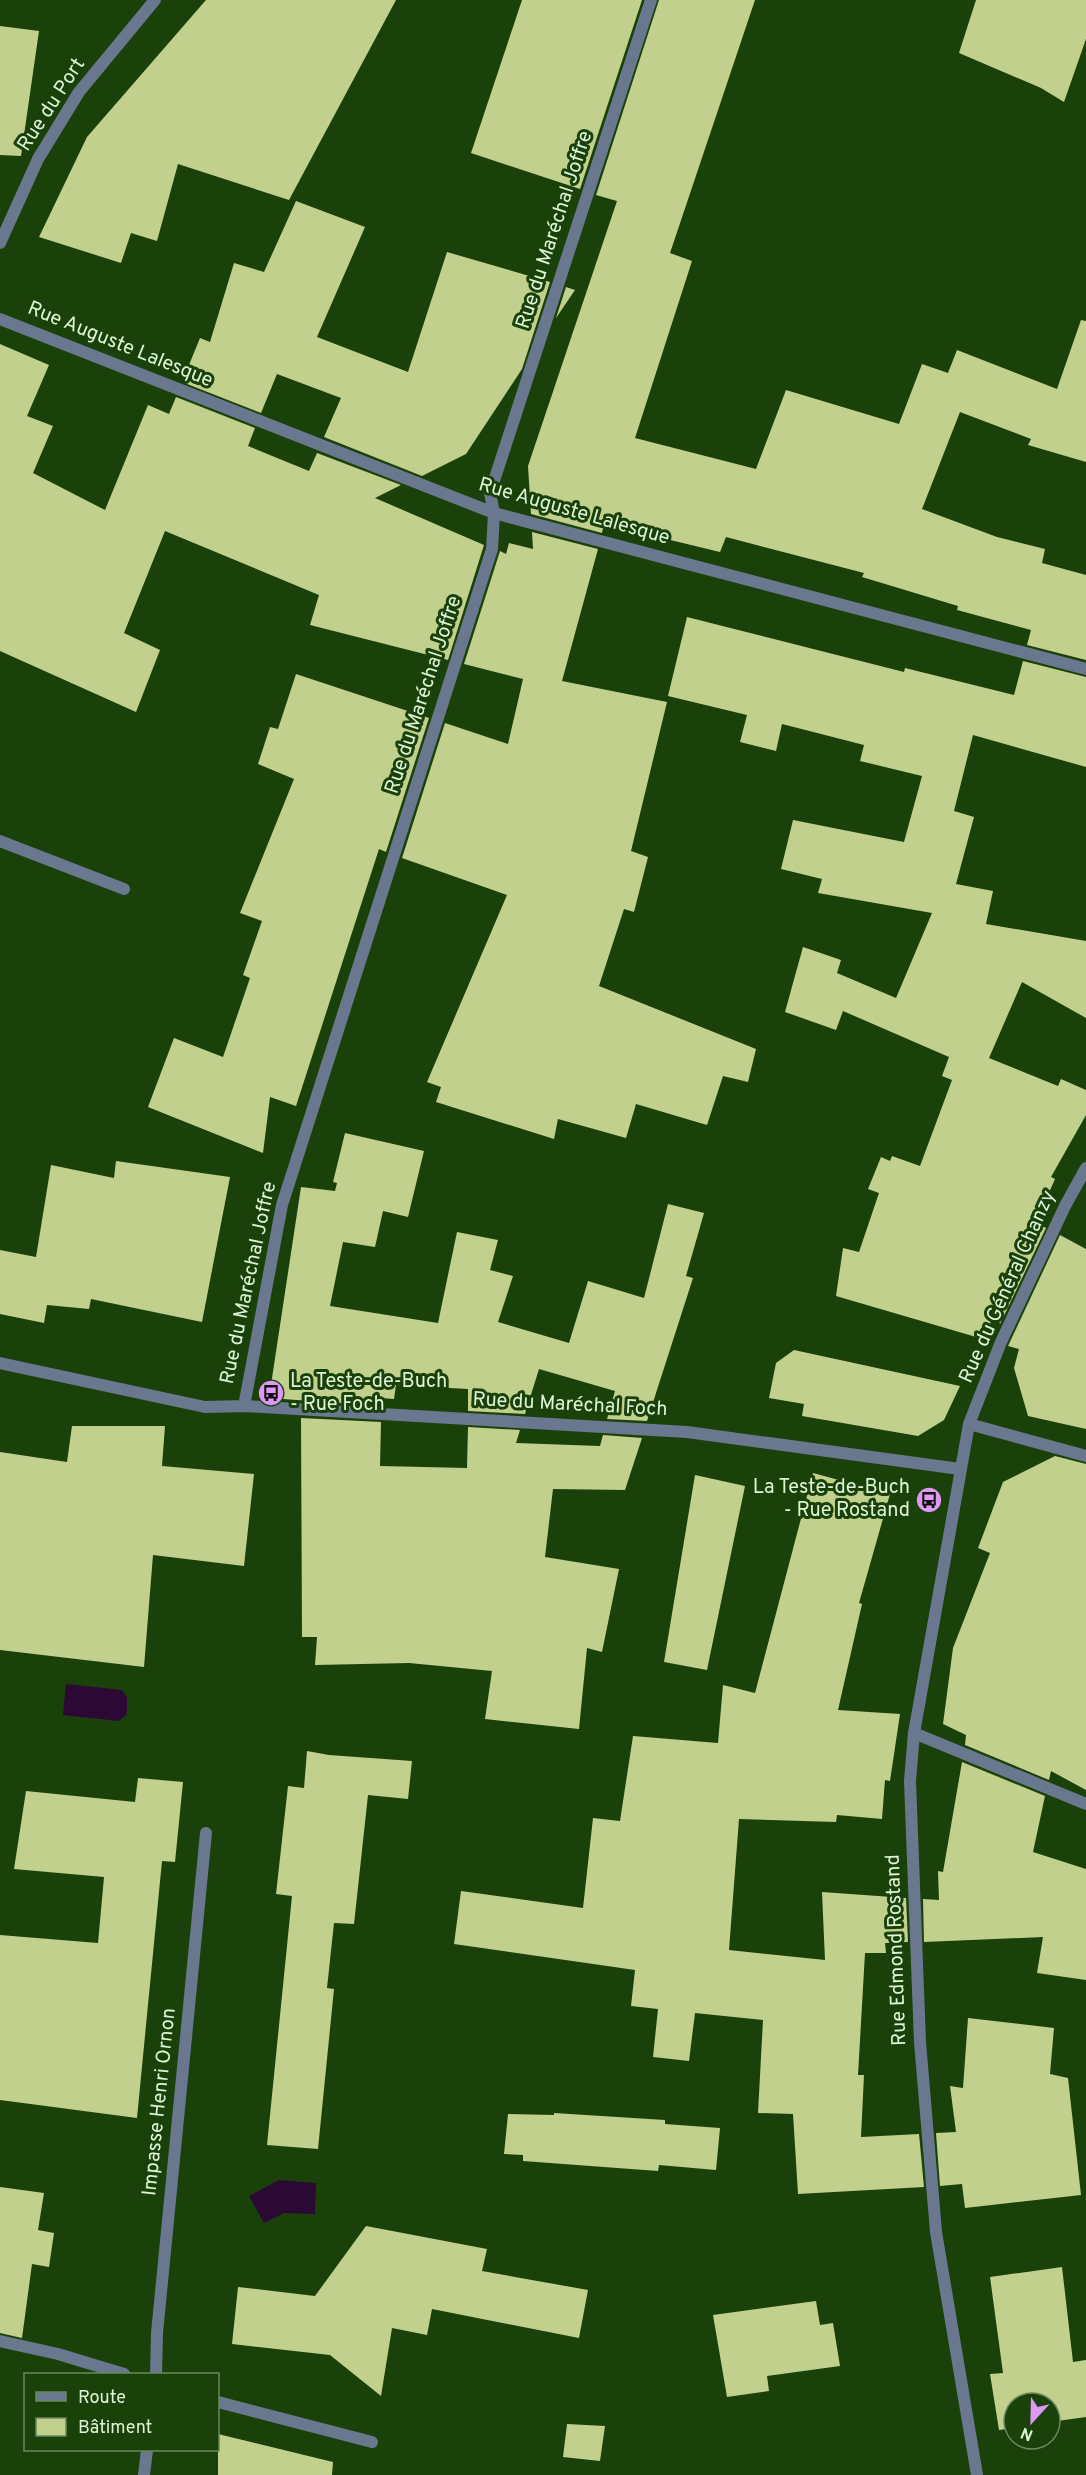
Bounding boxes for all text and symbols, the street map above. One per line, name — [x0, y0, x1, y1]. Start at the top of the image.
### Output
street label: Rue du Port — [12, 53, 92, 157]
street label: Rue du Maréchal Joffre — [511, 128, 599, 332]
street label: Rue Auguste Lalesque — [23, 296, 217, 394]
street label: Rue Auguste Lalesque — [475, 472, 673, 552]
street label: Rue du Maréchal Joffre — [380, 593, 468, 797]
street label: Rue du Maréchal Joffre — [215, 1179, 283, 1387]
street label: Rue du Général Chanzy — [954, 1187, 1062, 1387]
place label: La Teste-de-Buch - Rue Foch — [290, 1369, 447, 1418]
bus stop icon: La Teste-de-Buch - Rue Foch — [256, 1378, 286, 1408]
street label: Rue du Maréchal Foch — [472, 1387, 668, 1423]
place label: La Teste-de-Buch - Rue Rostand — [753, 1475, 910, 1524]
bus stop icon: La Teste-de-Buch - Rue Rostand — [914, 1485, 944, 1515]
street label: Rue Edmond Rostand — [881, 1854, 913, 2046]
street label: Impasse Henri Ornon — [137, 2007, 183, 2197]
legend — [24, 2373, 219, 2451]
text: Route — [78, 2387, 126, 2410]
north arrow — [1002, 2391, 1062, 2451]
text: Bâtiment — [78, 2417, 152, 2440]
text: N — [1018, 2422, 1036, 2444]

